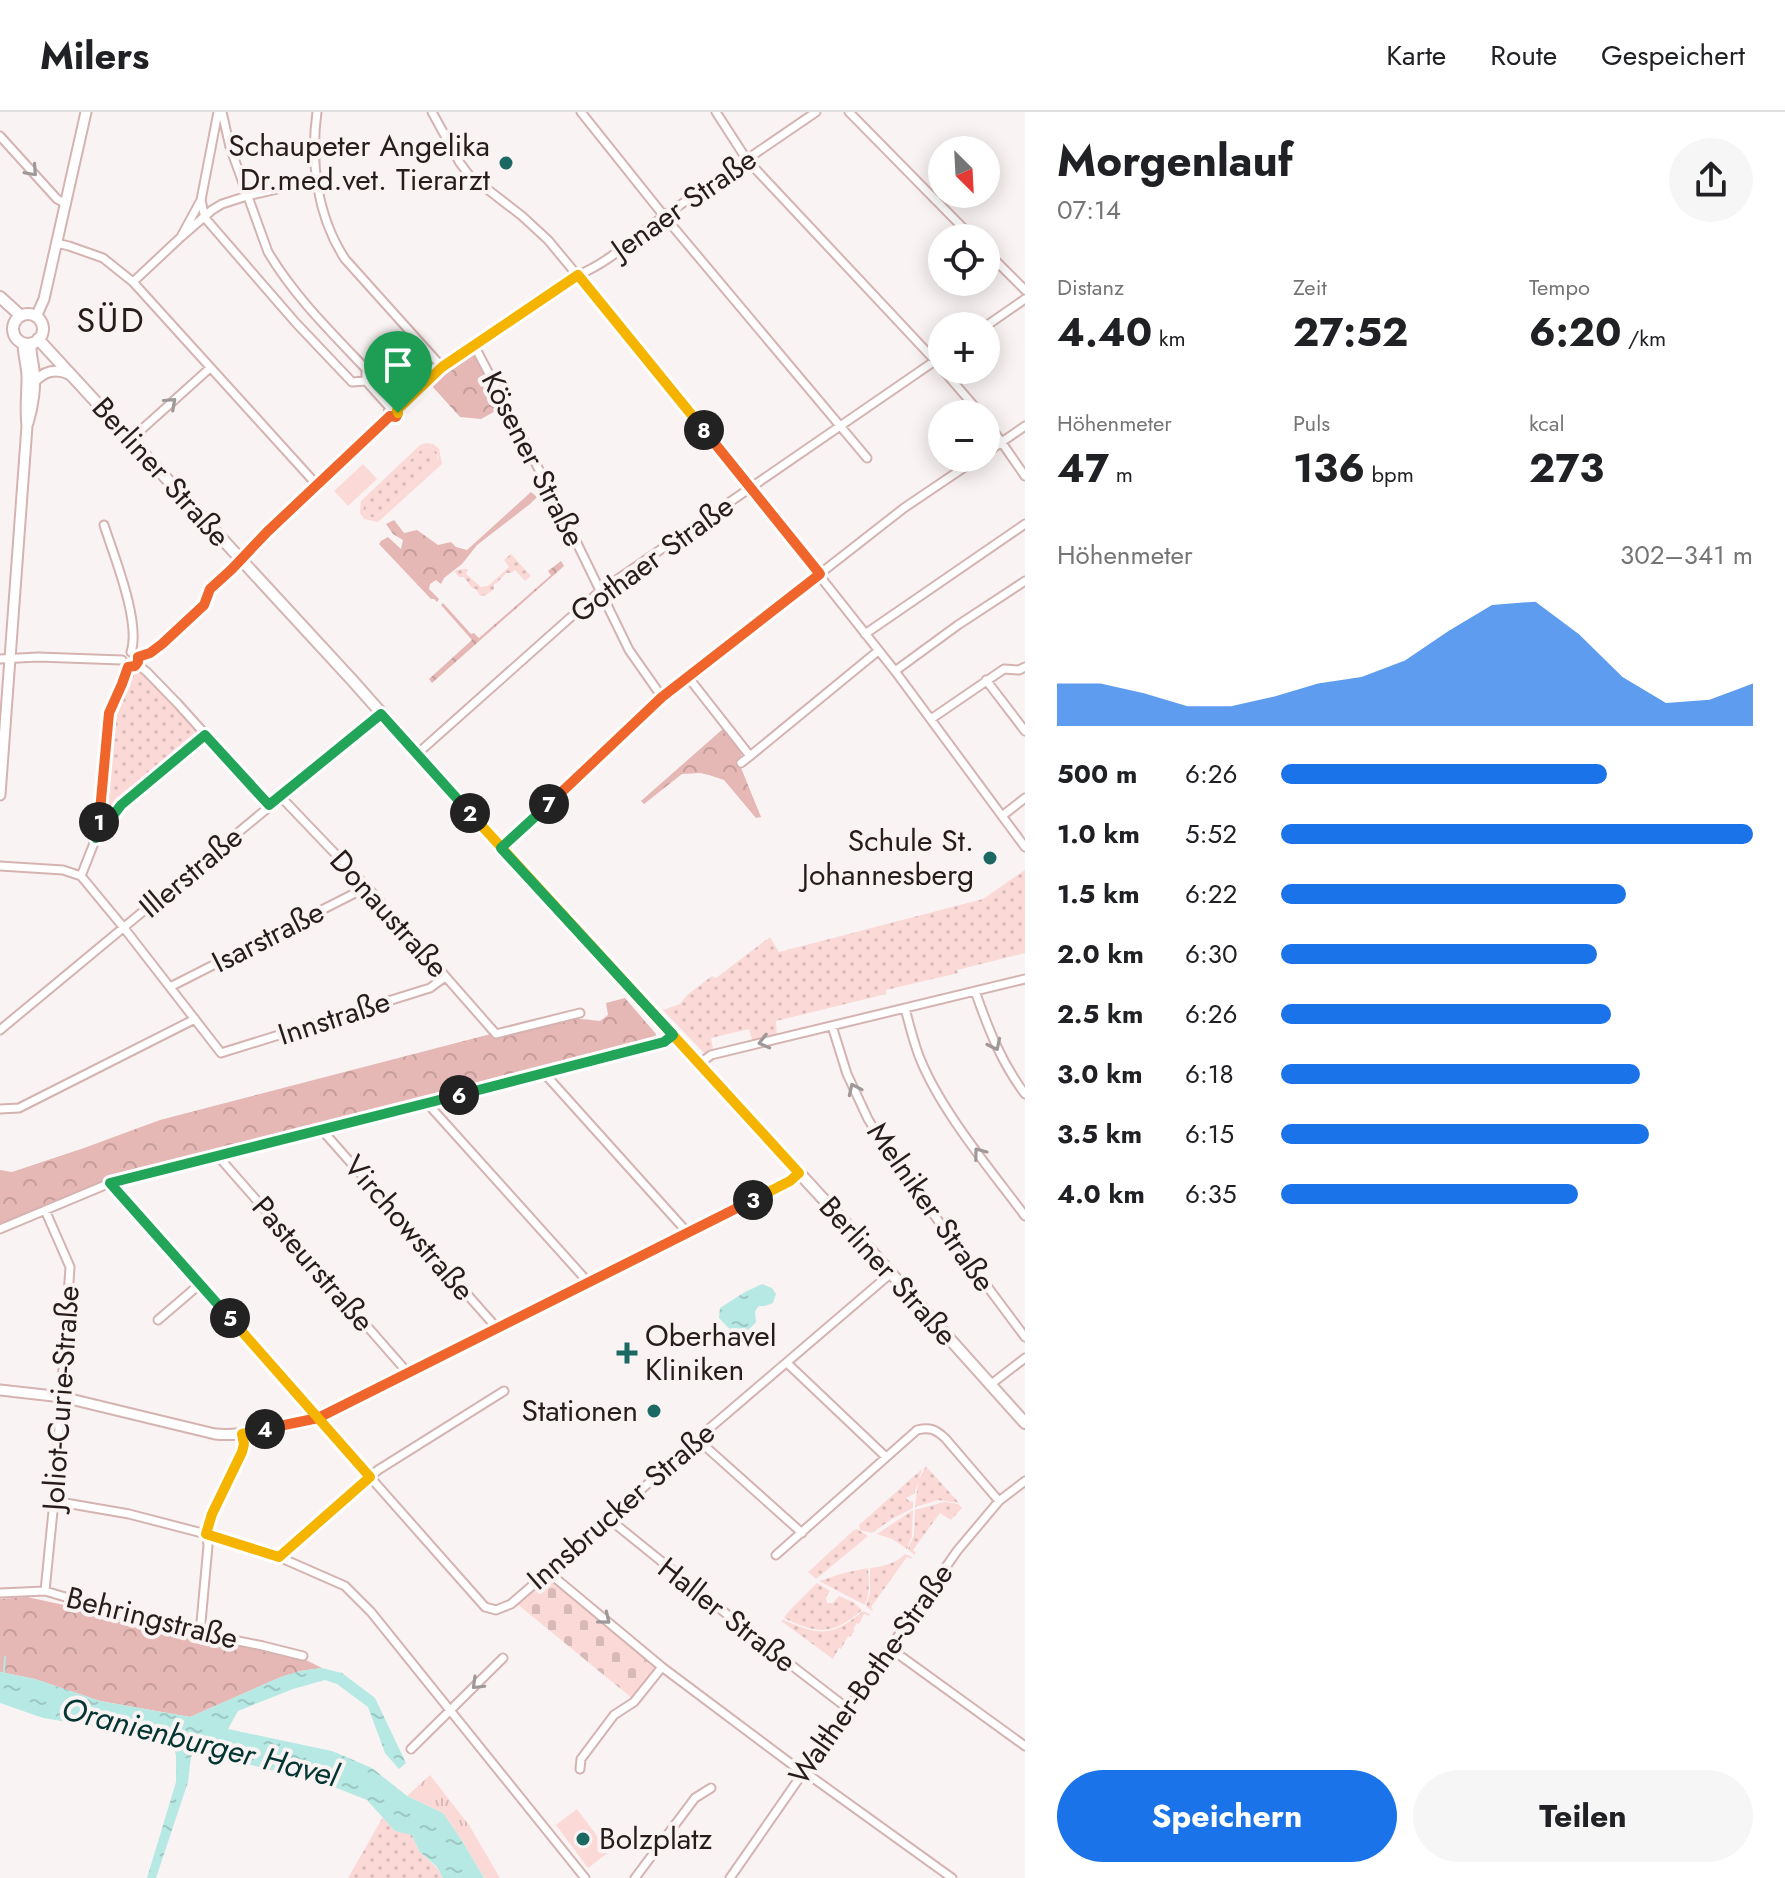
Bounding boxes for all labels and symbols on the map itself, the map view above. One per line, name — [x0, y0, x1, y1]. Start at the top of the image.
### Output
place label: Schaupeter Angelika Dr.med.vet. Tierarzt — [228, 124, 491, 201]
north arrow — [928, 136, 1000, 208]
street label: Jenaer Straße — [599, 138, 765, 272]
marker: Schaupeter Angelika Dr.med.vet. Tierarzt — [497, 154, 515, 172]
one-way arrow — [22, 162, 36, 177]
district label: SÜD — [76, 296, 146, 345]
pin — [364, 331, 432, 413]
street label: Kösener Straße — [471, 364, 596, 554]
street label: Berliner Straße — [82, 387, 240, 556]
one-way arrow — [161, 399, 176, 413]
pin: 8 — [684, 410, 724, 450]
street label: Gothaer Straße — [561, 485, 742, 633]
pin: 7 — [529, 784, 569, 824]
pin: 2 — [450, 793, 490, 833]
pin: 1 — [79, 802, 119, 842]
street label: Illerstraße — [130, 816, 252, 928]
place label: Schule St. Johannesberg — [798, 819, 974, 896]
street label: Donaustraße — [320, 840, 459, 987]
marker: Schule St. Johannesberg — [981, 849, 999, 867]
street label: Isarstraße — [204, 890, 331, 983]
street label: Innstraße — [272, 979, 395, 1056]
one-way arrow — [758, 1033, 772, 1050]
one-way arrow — [985, 1037, 1001, 1051]
pin: 6 — [439, 1075, 479, 1115]
one-way arrow — [848, 1083, 864, 1097]
street label: Melniker Straße — [857, 1113, 1006, 1300]
street label: Virchowstraße — [334, 1146, 485, 1310]
one-way arrow — [974, 1147, 988, 1162]
pin: 3 — [733, 1180, 773, 1220]
street label: Pasteurstraße — [242, 1186, 384, 1341]
street label: Berliner Straße — [809, 1186, 967, 1355]
street label: Joliot-Curie-Straße — [31, 1284, 90, 1516]
pin: 5 — [210, 1298, 250, 1338]
place label: Oberhavel Kliniken — [645, 1314, 777, 1391]
marker: Oberhavel Kliniken — [616, 1342, 638, 1364]
place label: Stationen — [522, 1389, 638, 1432]
marker: Stationen — [645, 1402, 663, 1420]
pin: 4 — [245, 1409, 285, 1449]
street label: Innsbrucker Straße — [517, 1412, 724, 1599]
street label: Haller Straße — [649, 1547, 806, 1682]
street label: Walther-Bothe-Straße — [778, 1554, 963, 1793]
street label: Behringstraße — [62, 1575, 242, 1660]
one-way arrow — [596, 1610, 611, 1624]
one-way arrow — [472, 1675, 486, 1689]
water label: Oranienburger Havel — [57, 1685, 345, 1799]
place label: Bolzplatz — [599, 1817, 712, 1860]
marker: Bolzplatz — [574, 1830, 592, 1848]

